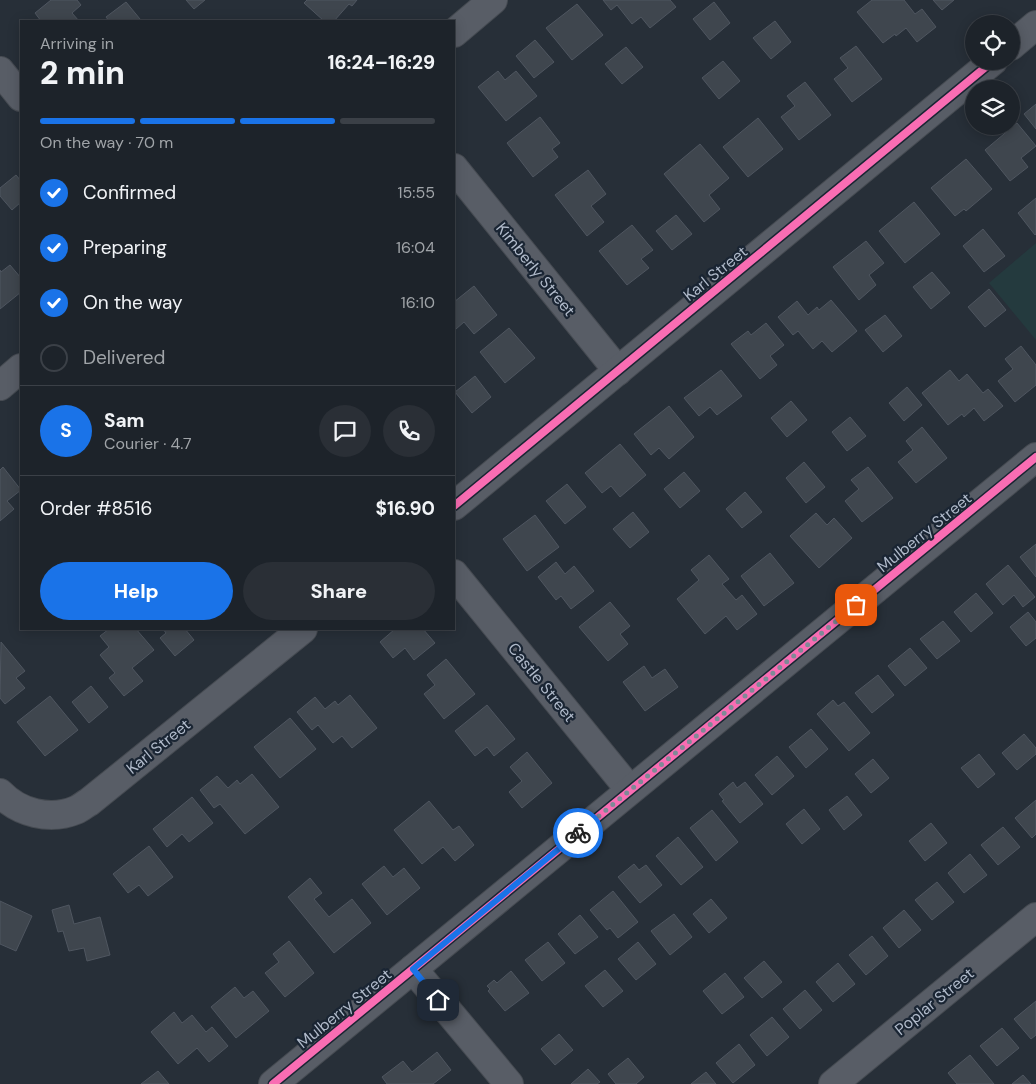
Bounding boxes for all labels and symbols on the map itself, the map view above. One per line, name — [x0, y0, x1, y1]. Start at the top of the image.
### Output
street label: Kimberly Street — [491, 218, 580, 320]
street label: Karl Street — [679, 241, 752, 306]
street label: Mulberry Street — [873, 488, 976, 577]
pin — [835, 584, 877, 626]
street label: Castle Street — [503, 638, 580, 726]
street label: Karl Street — [122, 714, 195, 779]
courier — [553, 808, 603, 858]
street label: Poplar Street — [890, 963, 978, 1040]
street label: Mulberry Street — [293, 964, 396, 1053]
pin — [417, 979, 459, 1021]

